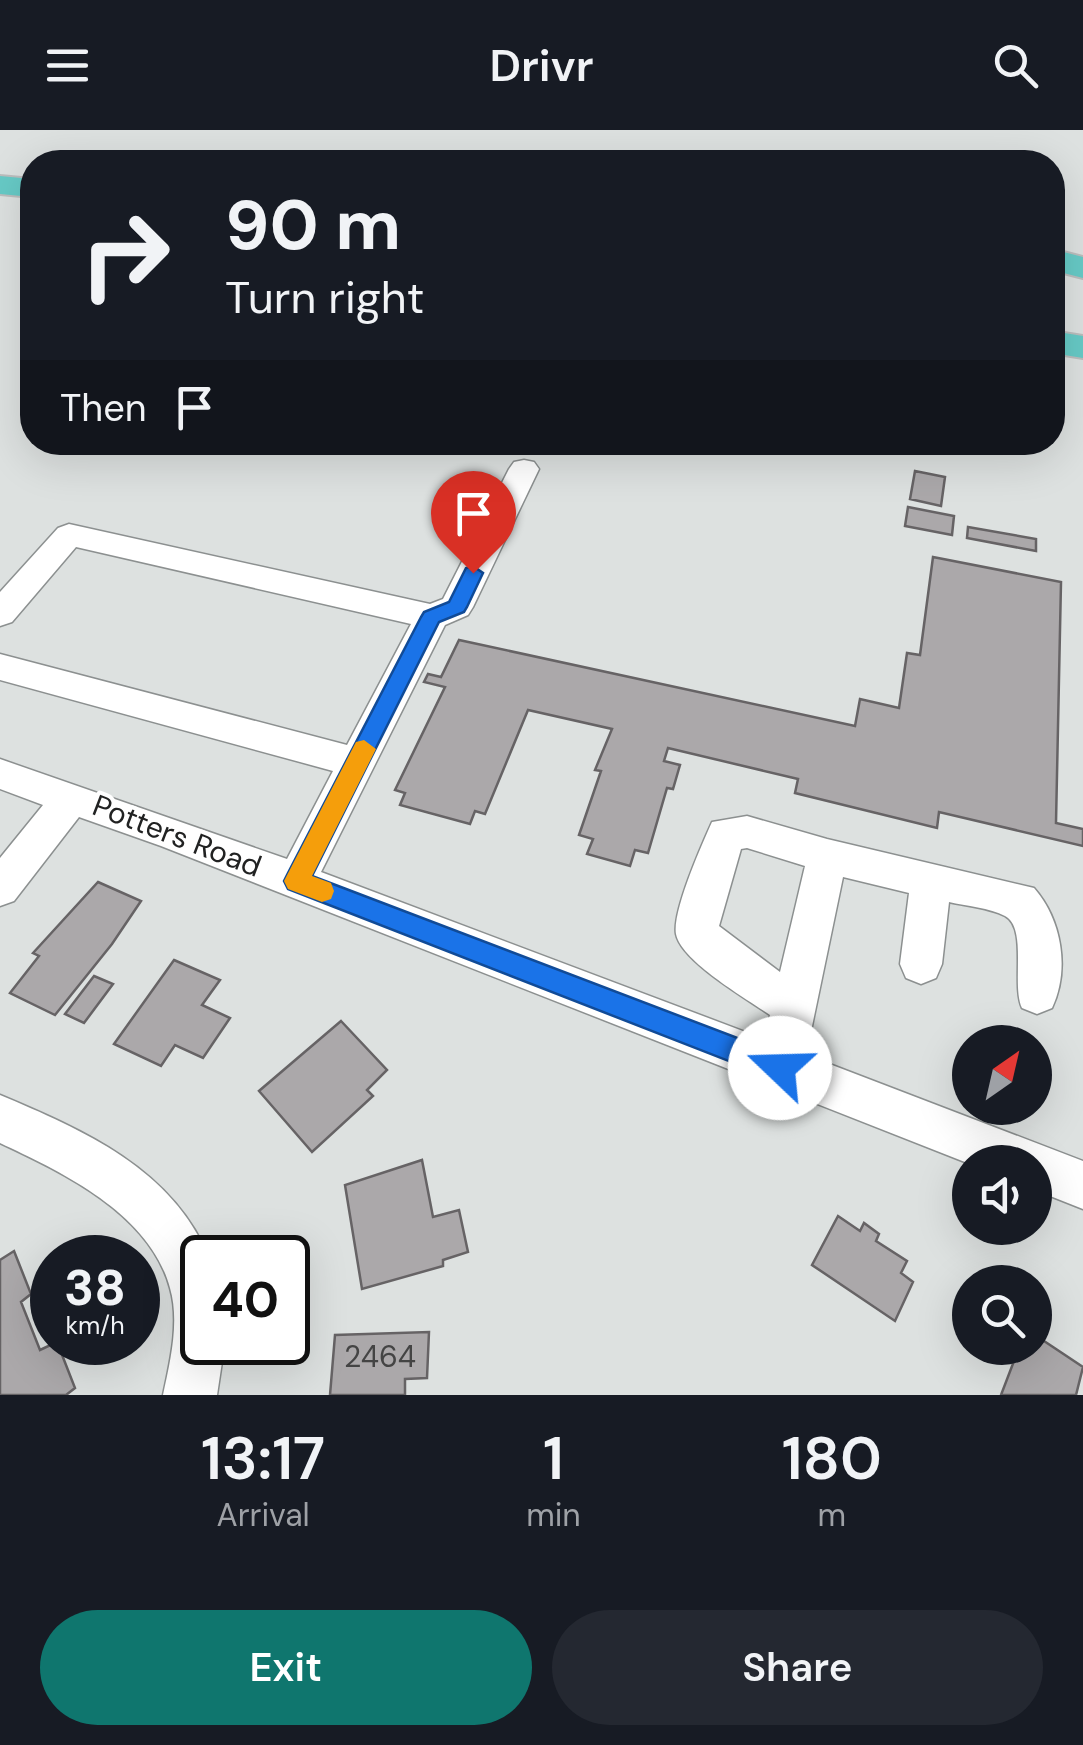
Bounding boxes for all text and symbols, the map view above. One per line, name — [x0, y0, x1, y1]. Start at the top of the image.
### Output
text: Drivr — [489, 36, 594, 95]
icon: menu — [40, 38, 95, 93]
icon: search — [988, 38, 1043, 93]
text: 90 m — [225, 180, 401, 271]
icon: right — [60, 190, 190, 320]
text: Turn right — [225, 268, 424, 327]
icon: arrive — [167, 380, 222, 435]
text: Then — [60, 383, 147, 433]
pin — [431, 471, 516, 574]
icon: arrive — [446, 486, 501, 541]
street label: Potters Road — [87, 785, 267, 886]
position arrow — [728, 1016, 832, 1120]
north arrow — [952, 1025, 1052, 1125]
map controls — [952, 1025, 1052, 1365]
button: sound — [952, 1145, 1052, 1245]
speed limit sign: 40 — [180, 1235, 310, 1365]
text: 38 — [64, 1255, 126, 1321]
button: search — [952, 1265, 1052, 1365]
text: km/h — [65, 1309, 125, 1342]
house number: 2464 — [344, 1337, 416, 1376]
text: 13:17 — [201, 1419, 325, 1498]
text: 1 — [543, 1419, 564, 1498]
text: 180 — [782, 1419, 882, 1498]
text: Arrival — [216, 1494, 310, 1536]
text: min — [526, 1494, 581, 1536]
text: m — [818, 1494, 846, 1536]
button: Exit — [40, 1610, 532, 1725]
button: Share — [552, 1610, 1043, 1725]

